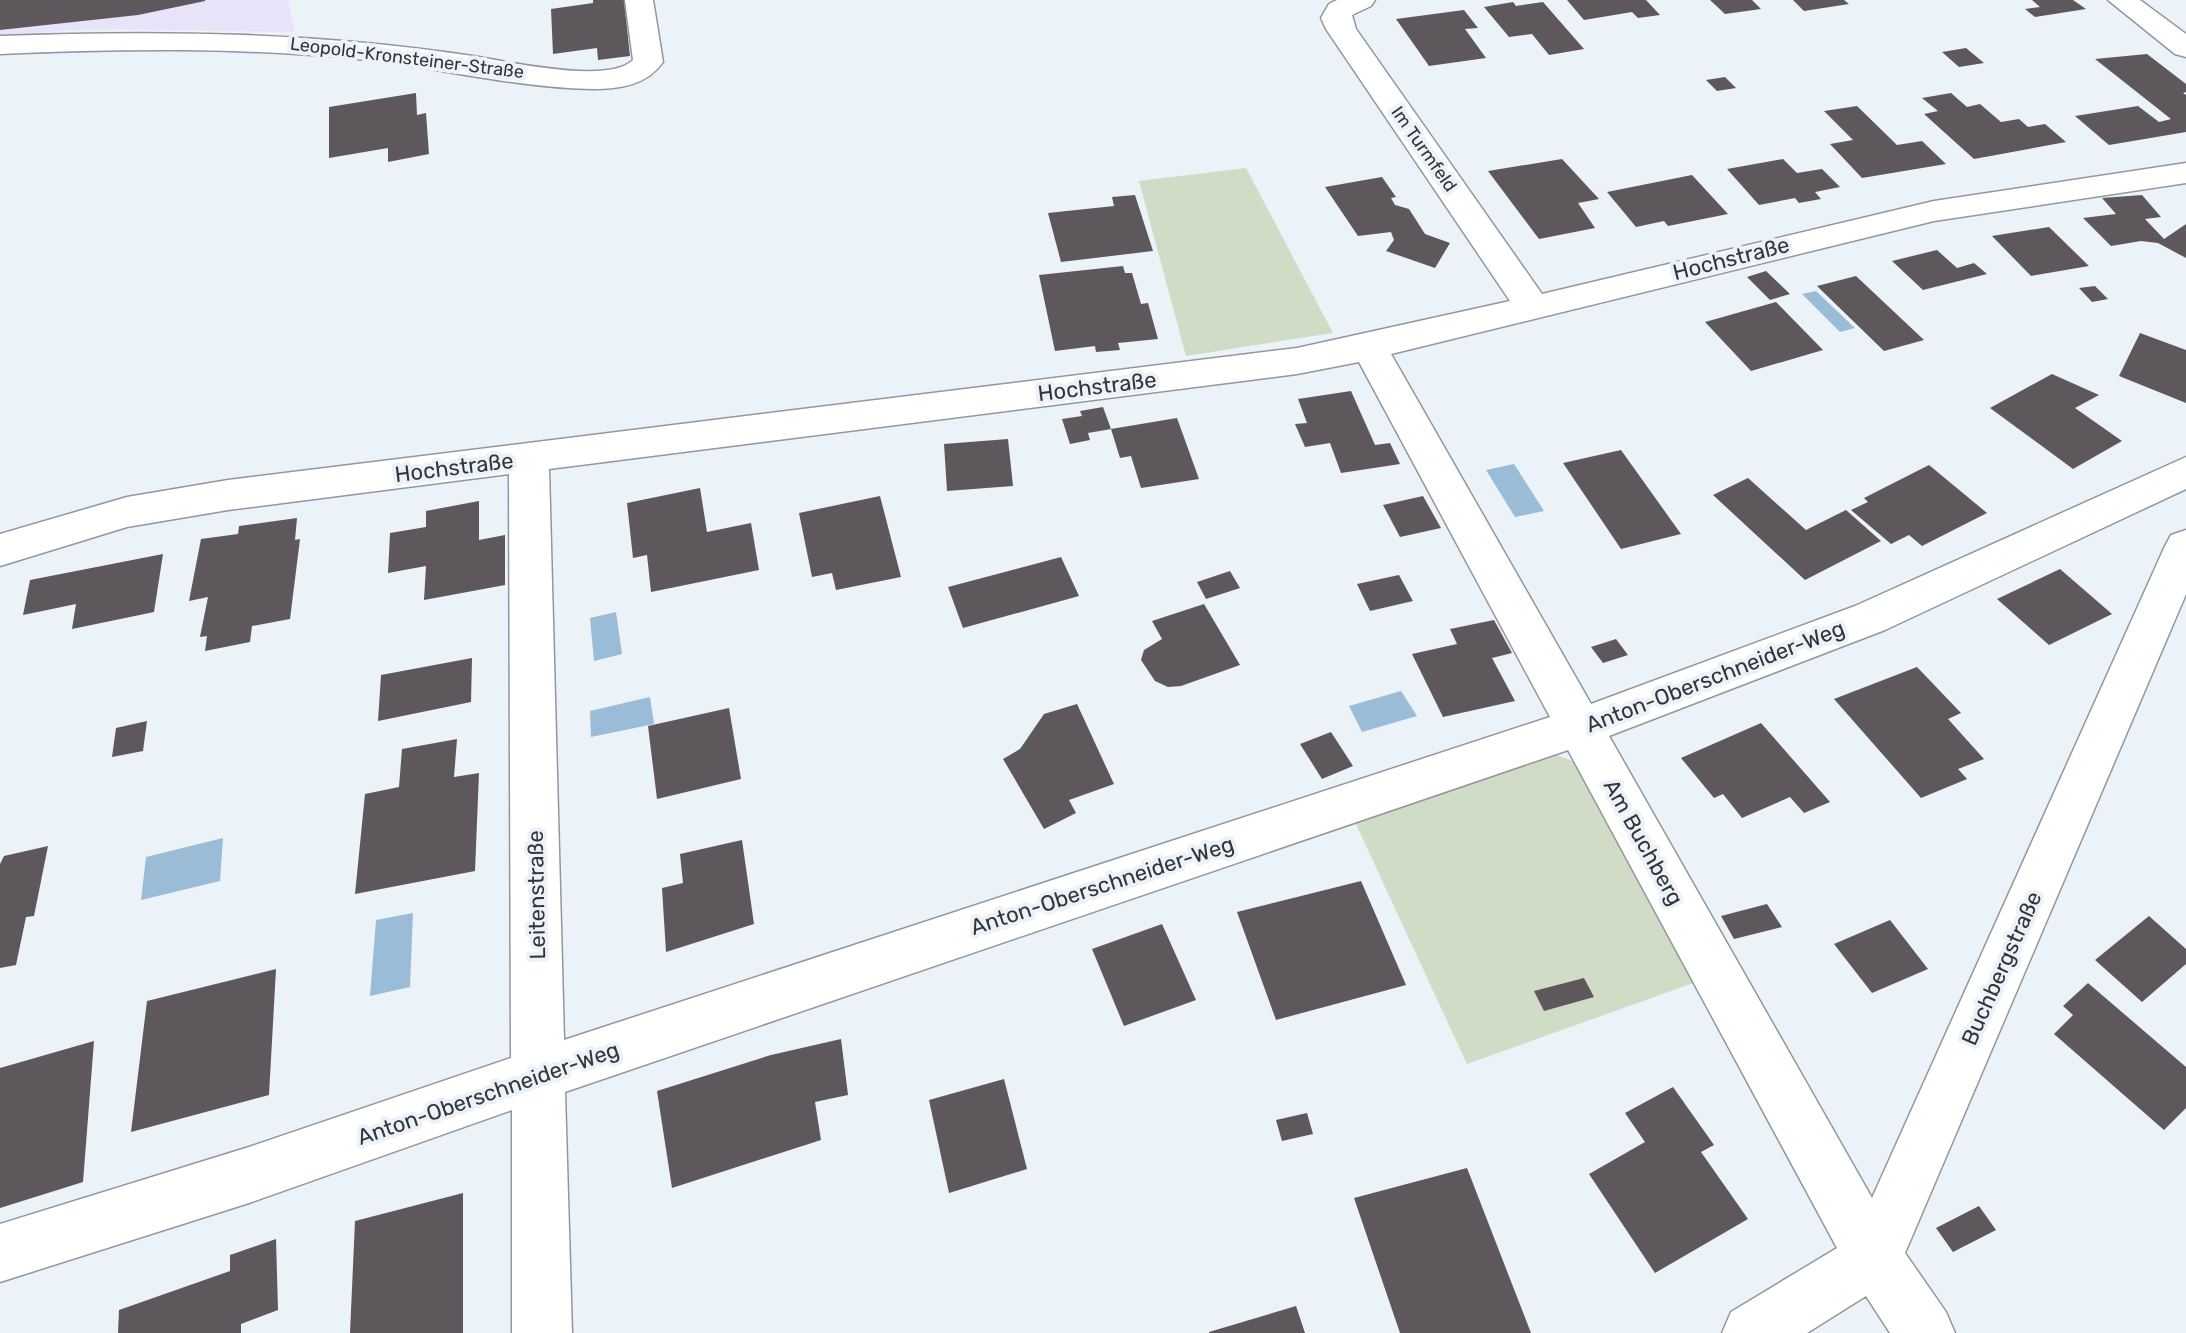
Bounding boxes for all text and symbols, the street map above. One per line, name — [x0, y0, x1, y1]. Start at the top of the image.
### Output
street label: Leopold-Kronsteiner-Straße — [289, 33, 525, 83]
street label: Im Turmfeld — [1387, 102, 1461, 196]
street label: Hochstraße — [1670, 231, 1792, 286]
street label: Hochstraße — [1036, 366, 1158, 407]
street label: Hochstraße — [393, 447, 515, 488]
street label: Anton-Oberschneider-Weg — [1582, 615, 1849, 738]
street label: Am Buchberg — [1598, 775, 1689, 910]
street label: Leitenstraße — [522, 830, 551, 960]
street label: Anton-Oberschneider-Weg — [967, 830, 1237, 941]
street label: Buchbergstraße — [1955, 887, 2047, 1049]
street label: Anton-Oberschneider-Weg — [354, 1036, 623, 1151]

